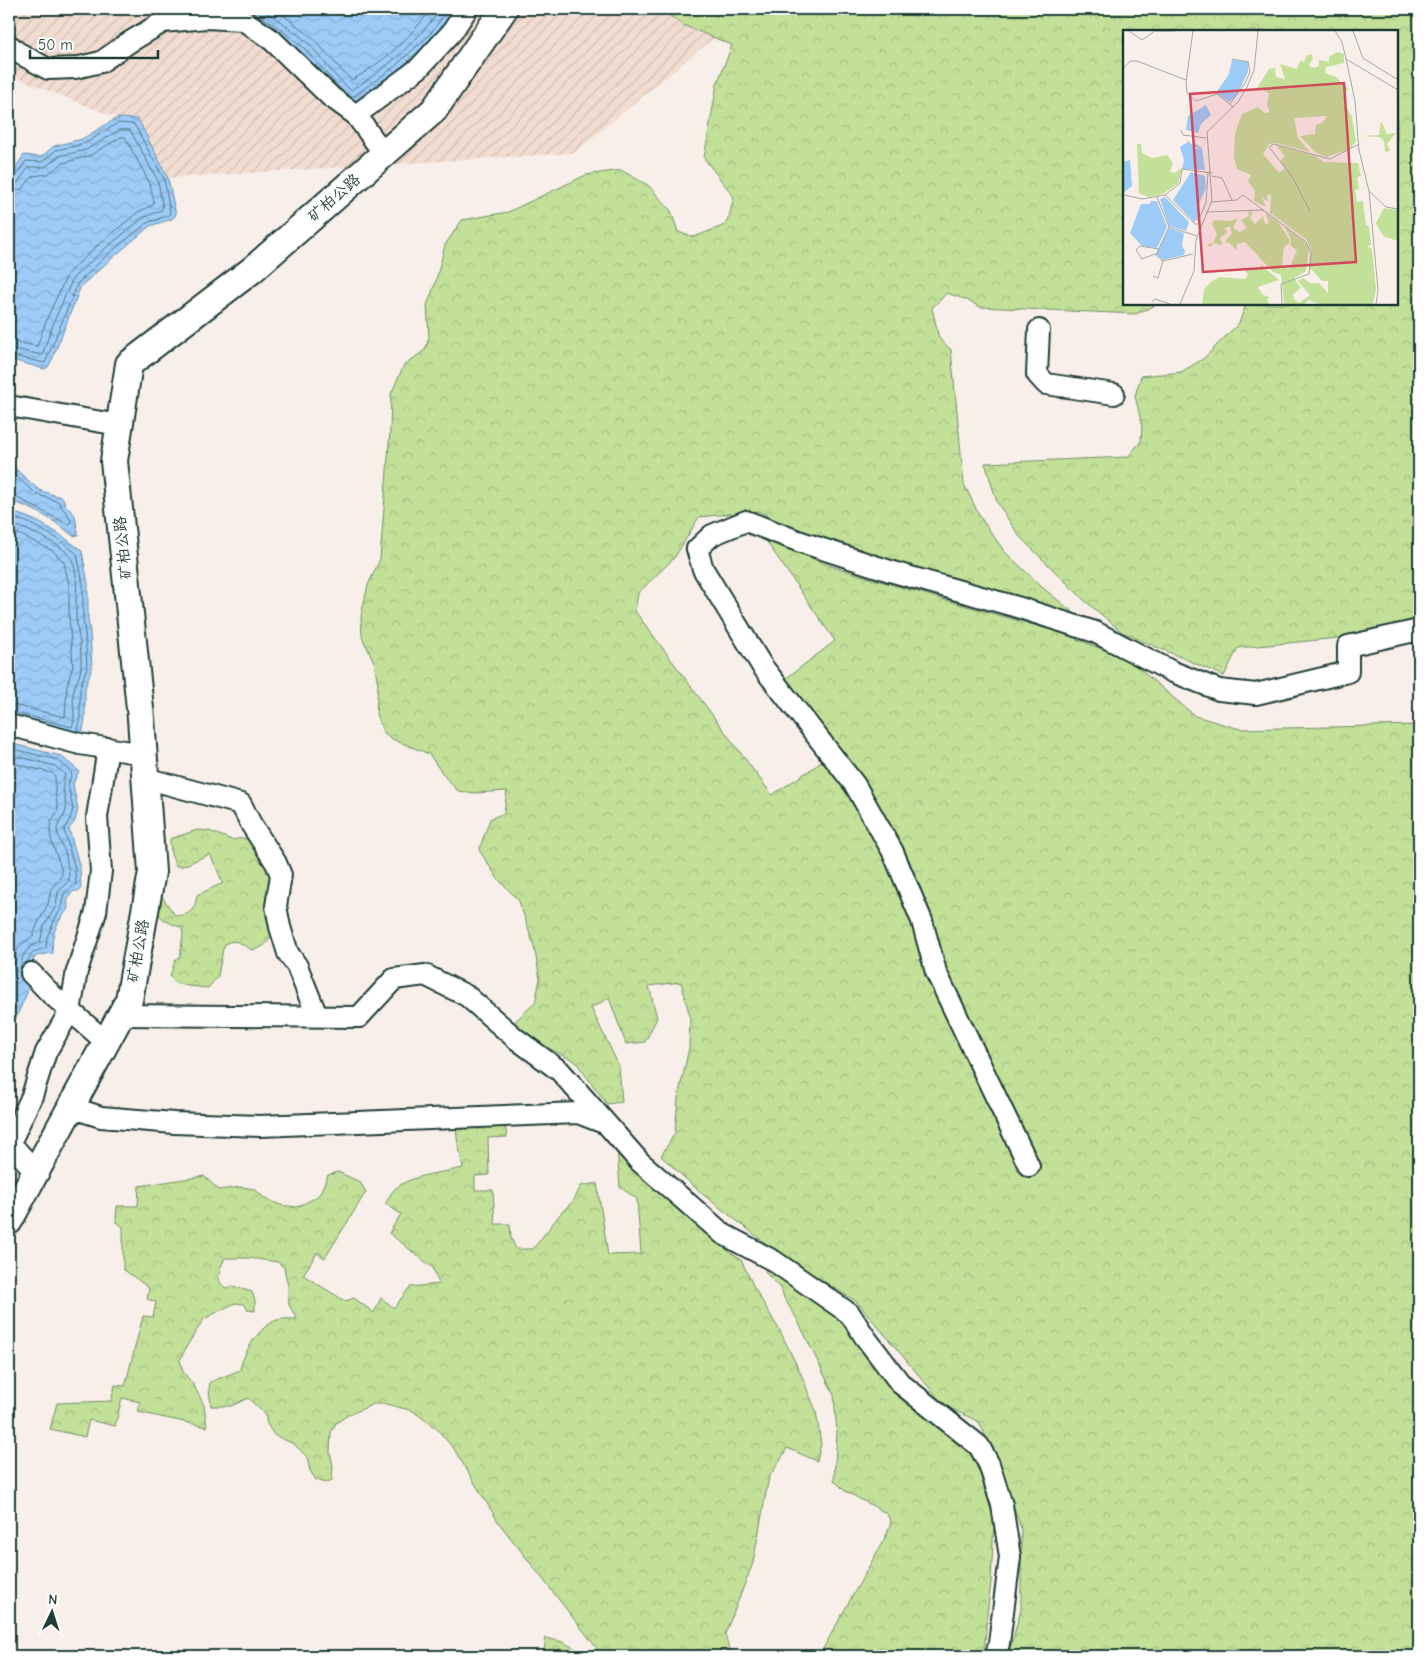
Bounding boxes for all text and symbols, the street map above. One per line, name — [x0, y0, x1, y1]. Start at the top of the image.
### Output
scale bar — [30, 28, 158, 60]
inset map — [1123, 30, 1398, 305]
text: 50 m — [38, 36, 73, 54]
street label: 矿柏公路 — [304, 170, 364, 226]
street label: 矿柏公路 — [111, 515, 135, 581]
street label: 矿柏公路 — [124, 918, 152, 984]
north arrow — [28, 1588, 78, 1638]
text: N — [48, 1591, 58, 1608]

